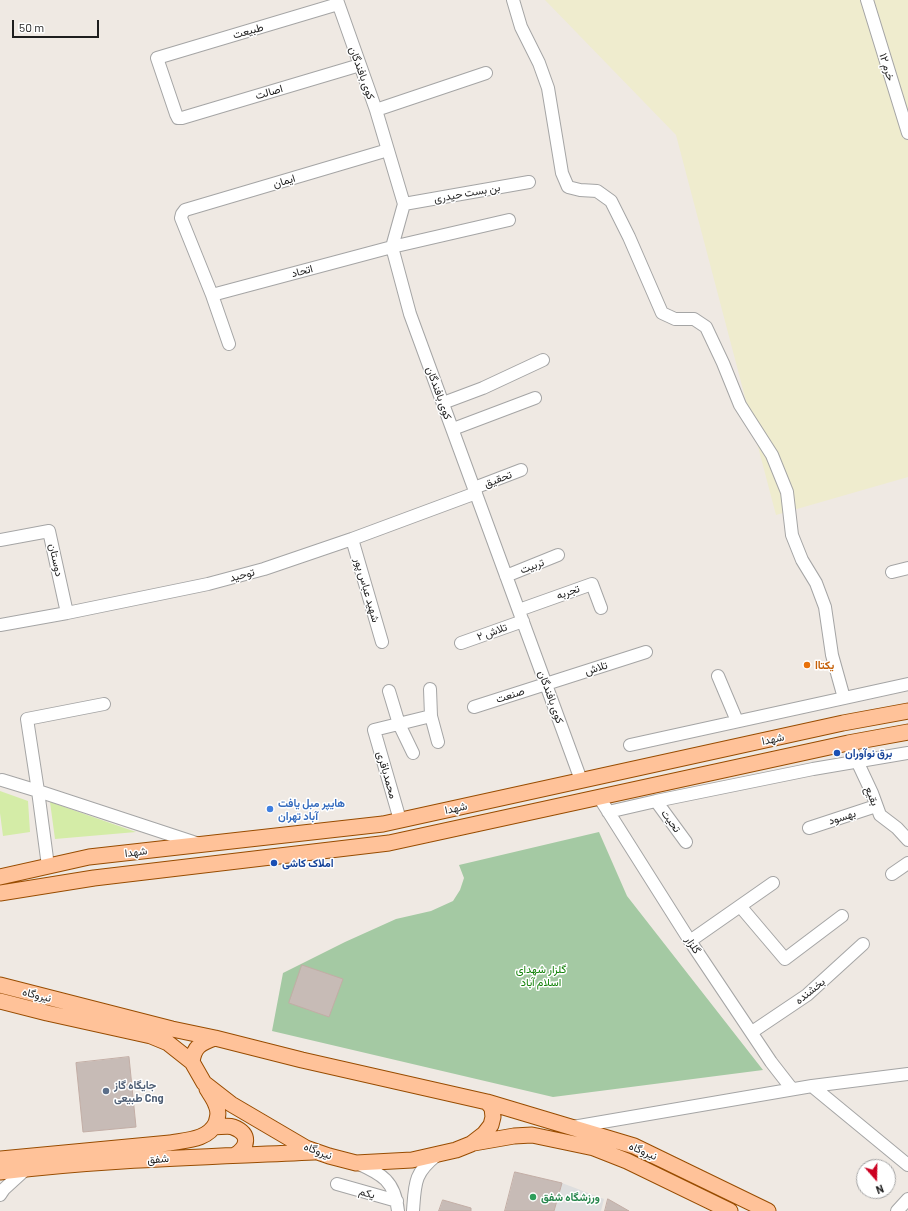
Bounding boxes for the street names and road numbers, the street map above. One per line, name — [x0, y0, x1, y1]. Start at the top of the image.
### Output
street label: طبیعت — [231, 20, 265, 42]
street label: کوی بافندگان — [346, 45, 378, 101]
street label: خرم ۱۲ — [877, 51, 897, 83]
street label: اصالت — [254, 82, 284, 102]
street label: ایمان — [271, 171, 297, 191]
street label: بن بست حیدری — [433, 181, 501, 205]
street label: اتحاد — [290, 262, 314, 280]
street label: کوی بافندگان — [423, 365, 455, 421]
street label: تحقیق — [482, 468, 514, 490]
street label: دوستان — [46, 542, 66, 578]
street label: تربیت — [518, 555, 546, 577]
street label: شهید عباس پور — [351, 556, 383, 624]
street label: توحید — [228, 565, 256, 585]
street label: تجربه — [555, 582, 581, 602]
street label: تلاش ۲ — [475, 620, 509, 644]
street label: تلاش — [583, 658, 609, 678]
street label: کوی بافندگان — [535, 669, 567, 725]
street label: صنعت — [494, 684, 526, 706]
street label: شهدا — [761, 730, 785, 748]
street label: محمدباقری — [374, 750, 400, 800]
street label: بقیع — [862, 784, 882, 808]
street label: شهدا — [444, 799, 468, 817]
street label: بهسود — [827, 806, 857, 828]
street label: تحیت — [658, 807, 684, 835]
street label: شهدا — [124, 844, 148, 860]
street label: گلزار — [683, 934, 703, 956]
street label: بخشنده — [792, 975, 828, 1007]
street label: نیروگاه — [21, 985, 53, 1005]
street label: نیروگاه — [627, 1139, 659, 1163]
street label: نیروگاه — [302, 1140, 334, 1162]
street label: شفق — [147, 1152, 169, 1166]
street label: یکم — [357, 1184, 377, 1202]

